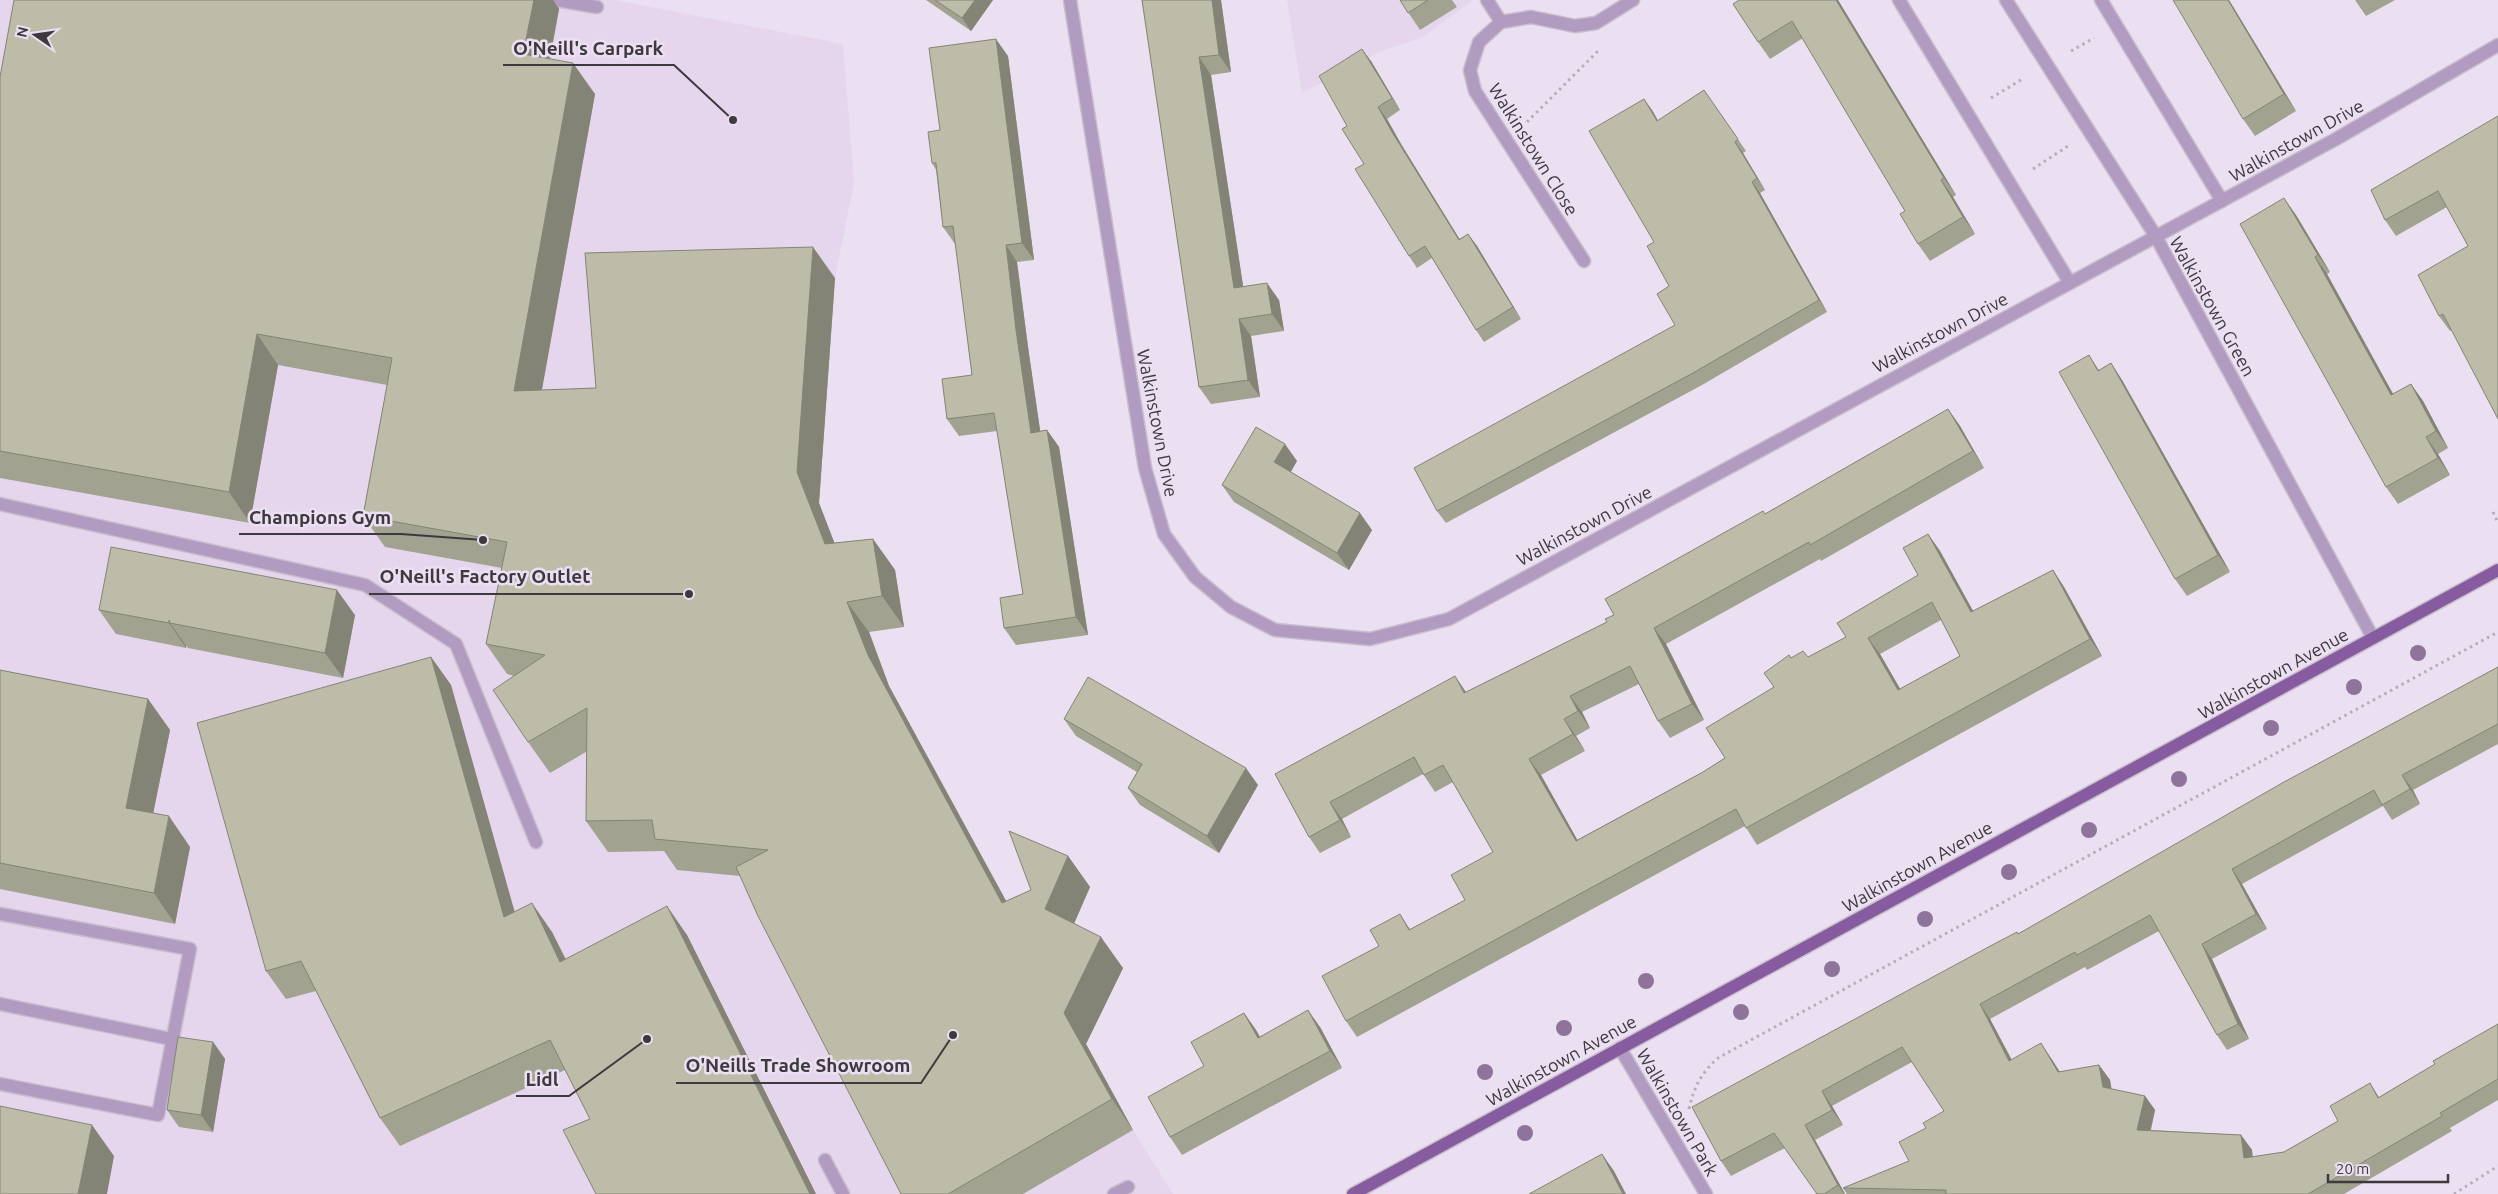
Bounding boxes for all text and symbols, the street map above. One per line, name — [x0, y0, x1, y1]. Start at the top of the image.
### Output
north arrow — [10, 10, 60, 60]
text: N — [13, 25, 31, 39]
callout: O'Neill's Carpark — [503, 31, 674, 65]
text: O'Neill's Carpark — [513, 37, 663, 59]
street label: Walkinstown Close — [1485, 79, 1583, 219]
street label: Walkinstown Drive — [2225, 95, 2367, 185]
street label: Walkinstown Green — [2166, 233, 2260, 379]
street label: Walkinstown Drive — [1869, 288, 2011, 376]
street label: Walkinstown Drive — [1134, 347, 1182, 499]
street label: Walkinstown Drive — [1513, 481, 1655, 569]
callout: Champions Gym — [239, 500, 401, 534]
text: Champions Gym — [249, 506, 391, 528]
callout: O'Neill's Factory Outlet — [369, 560, 600, 594]
text: O'Neill's Factory Outlet — [380, 565, 590, 587]
street label: Walkinstown Avenue — [2195, 623, 2351, 723]
street label: Walkinstown Avenue — [1839, 816, 1995, 916]
street label: Walkinstown Avenue — [1483, 1010, 1639, 1110]
street label: Walkinstown Park — [1633, 1045, 1723, 1179]
callout: O'Neills Trade Showroom — [676, 1049, 921, 1083]
text: O'Neills Trade Showroom — [686, 1054, 910, 1076]
callout: Lidl — [516, 1062, 569, 1096]
text: Lidl — [526, 1068, 559, 1090]
scale bar — [2328, 1152, 2448, 1184]
text: 20 m — [2336, 1160, 2369, 1177]

